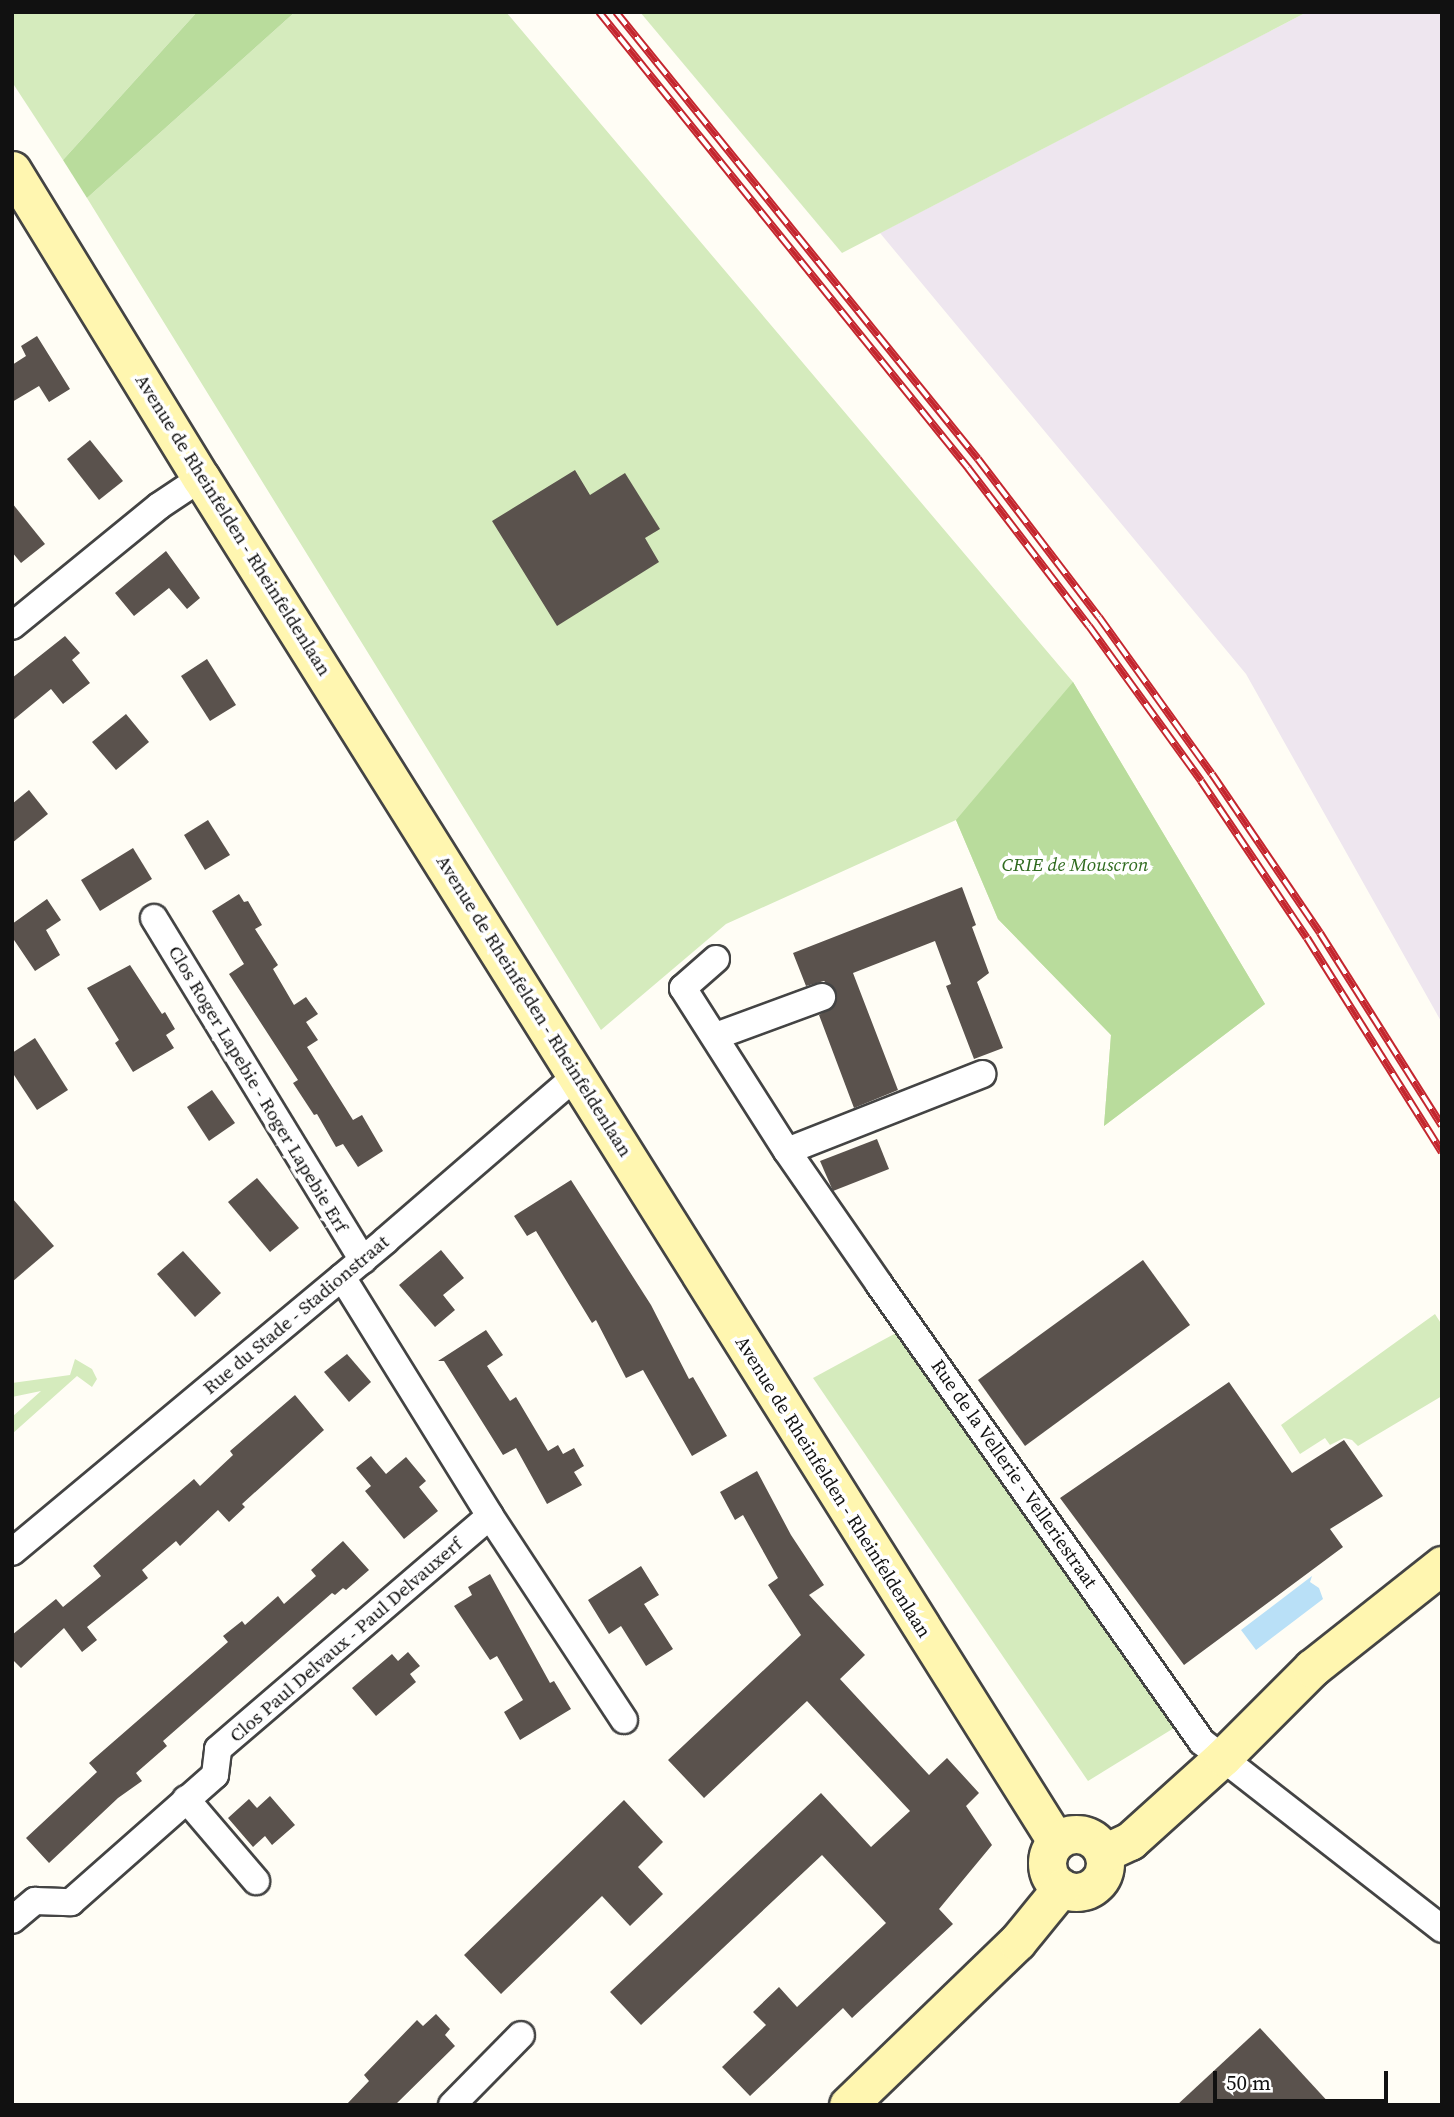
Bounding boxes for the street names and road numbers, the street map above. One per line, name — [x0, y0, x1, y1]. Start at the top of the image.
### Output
street label: Avenue de Rheinfelden - Rheinfeldenlaan — [130, 370, 336, 680]
street label: Avenue de Rheinfelden - Rheinfeldenlaan — [431, 851, 637, 1161]
street label: Clos Roger Lapebie - Roger Lapebie Erf — [163, 942, 353, 1236]
street label: Rue du Stade - Stadionstraat — [199, 1231, 393, 1399]
street label: Avenue de Rheinfelden - Rheinfeldenlaan — [730, 1332, 936, 1642]
street label: Rue de la Vellerie - Velleriestraat — [926, 1355, 1102, 1593]
street label: Clos Paul Delvaux - Paul Delvauxerf — [225, 1533, 467, 1747]

